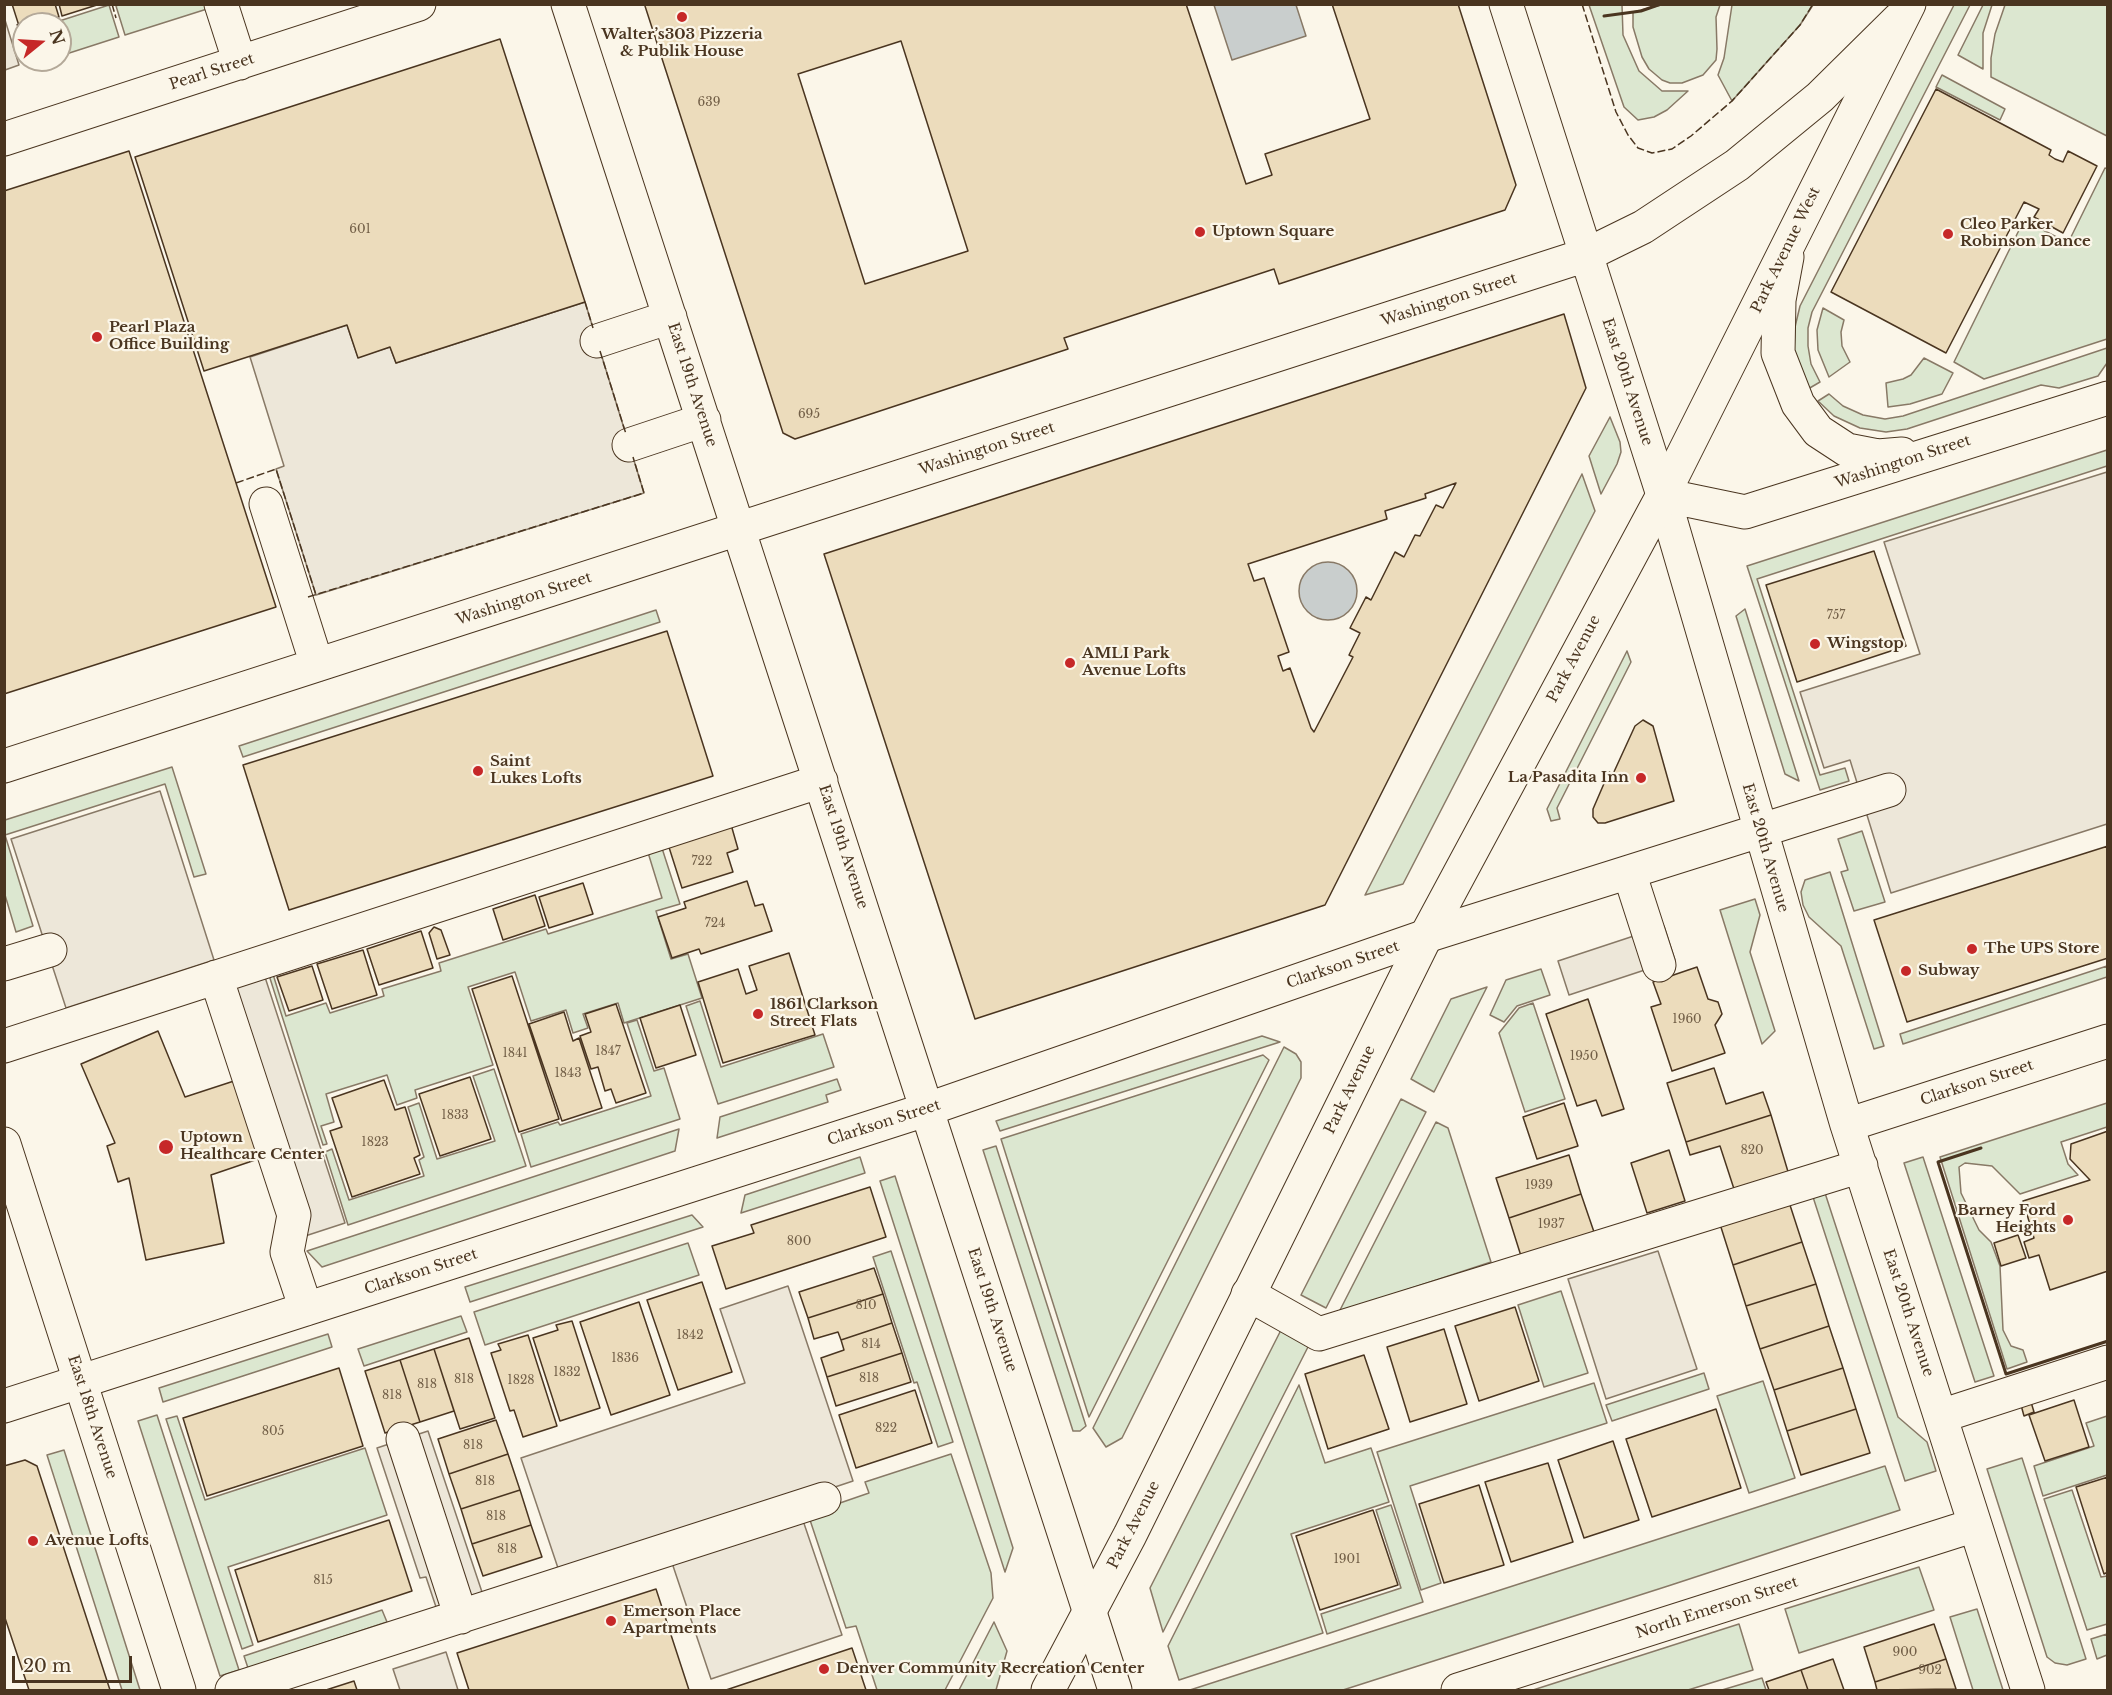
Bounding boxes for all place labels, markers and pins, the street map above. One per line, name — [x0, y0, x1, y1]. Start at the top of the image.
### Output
marker: Walter’s303 Pizzeria & Publik House — [675, 10, 689, 24]
place label: Walter’s303 Pizzeria & Publik House — [601, 26, 763, 61]
place label: Cleo Parker Robinson Dance — [1960, 216, 2091, 251]
place label: Uptown Square — [1212, 223, 1334, 241]
marker: Uptown Square — [1193, 225, 1207, 239]
marker: Cleo Parker Robinson Dance — [1941, 227, 1955, 241]
place label: Pearl Plaza Office Building — [109, 319, 229, 354]
marker: Pearl Plaza Office Building — [90, 330, 104, 344]
place label: Wingstop — [1827, 635, 1904, 653]
marker: Wingstop — [1808, 637, 1822, 651]
place label: AMLI Park Avenue Lofts — [1082, 645, 1186, 680]
marker: AMLI Park Avenue Lofts — [1063, 656, 1077, 670]
place label: Saint Lukes Lofts — [490, 753, 582, 788]
marker: Saint Lukes Lofts — [471, 764, 485, 778]
place label: La Pasadita Inn — [1508, 769, 1629, 787]
marker: La Pasadita Inn — [1634, 771, 1648, 785]
place label: The UPS Store — [1984, 940, 2099, 958]
marker: The UPS Store — [1965, 942, 1979, 956]
place label: Subway — [1918, 962, 1979, 980]
marker: Subway — [1899, 964, 1913, 978]
place label: 1861 Clarkson Street Flats — [770, 996, 878, 1031]
marker: 1861 Clarkson Street Flats — [751, 1007, 765, 1021]
place label: Uptown Healthcare Center — [180, 1129, 324, 1164]
marker: Uptown Healthcare Center — [157, 1138, 175, 1156]
place label: Barney Ford Heights — [1957, 1202, 2056, 1237]
marker: Barney Ford Heights — [2061, 1213, 2075, 1227]
place label: Avenue Lofts — [45, 1532, 149, 1550]
marker: Avenue Lofts — [26, 1534, 40, 1548]
place label: Emerson Place Apartments — [623, 1603, 741, 1638]
marker: Emerson Place Apartments — [604, 1614, 618, 1628]
place label: Denver Community Recreation Center — [836, 1660, 1144, 1678]
marker: Denver Community Recreation Center — [817, 1662, 831, 1676]

